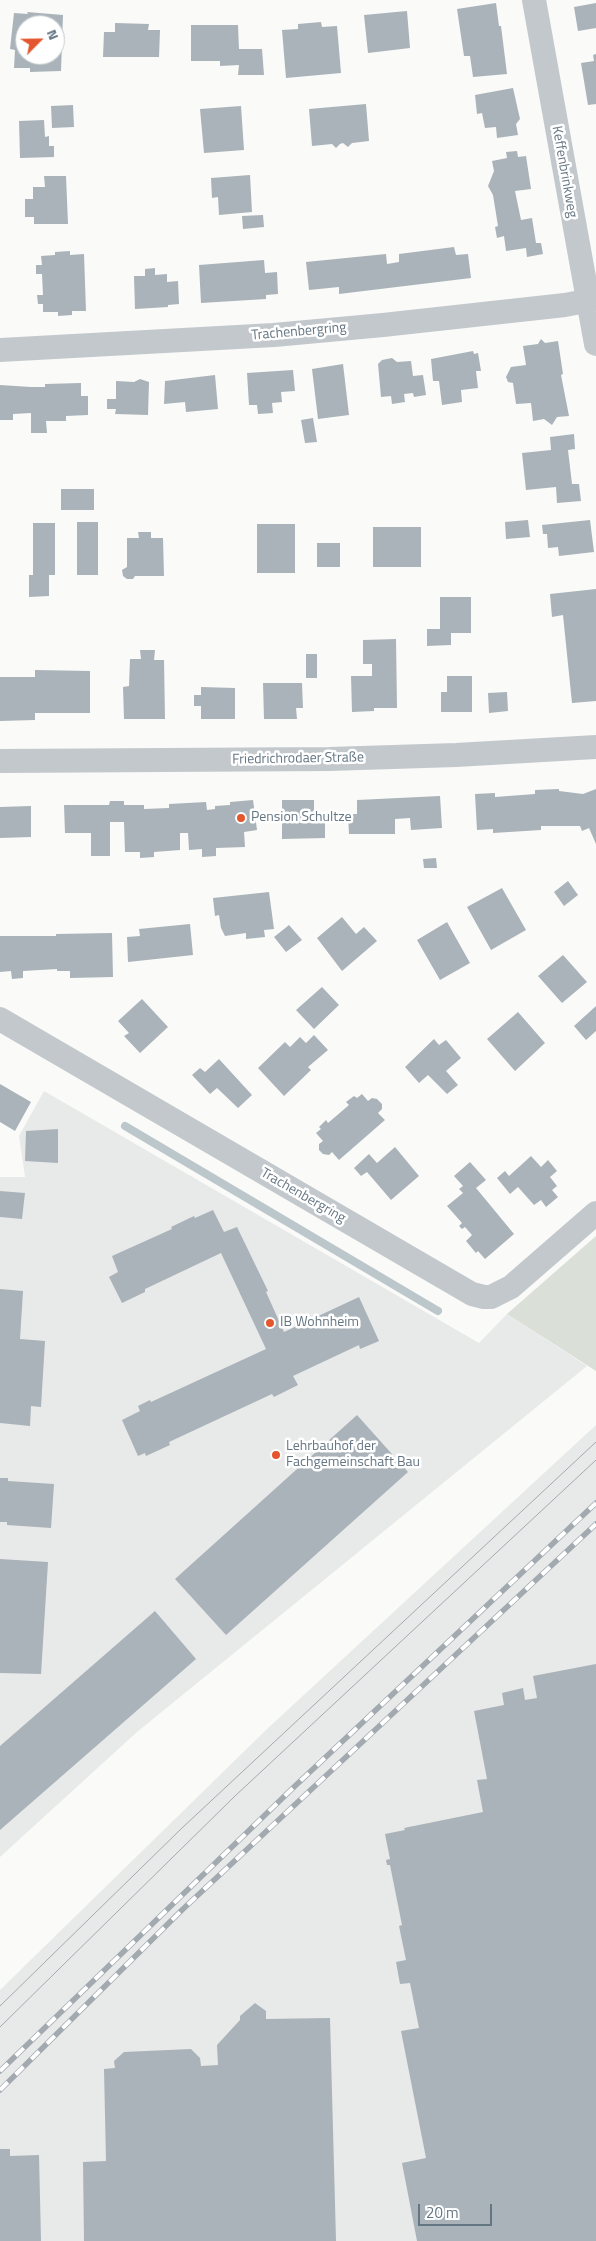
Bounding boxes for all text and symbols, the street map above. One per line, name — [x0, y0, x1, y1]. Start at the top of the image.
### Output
north arrow — [15, 15, 65, 65]
text: N — [42, 26, 65, 43]
street label: Keffenbrinkweg — [548, 125, 580, 219]
street label: Trachenbergring — [251, 319, 347, 345]
street label: Friedrichrodaer Straße — [232, 749, 364, 769]
place label: Pension Schultze — [251, 810, 352, 826]
marker: Pension Schultze — [235, 812, 247, 824]
street label: Trachenbergring — [258, 1165, 348, 1227]
place label: IB Wohnheim — [280, 1315, 359, 1331]
marker: IB Wohnheim — [264, 1317, 276, 1329]
place label: Lehrbauhof der Fachgemeinschaft Bau — [286, 1439, 420, 1471]
marker: Lehrbauhof der Fachgemeinschaft Bau — [270, 1449, 282, 1461]
scale bar — [421, 2194, 495, 2226]
text: 20 m — [426, 2201, 459, 2224]

